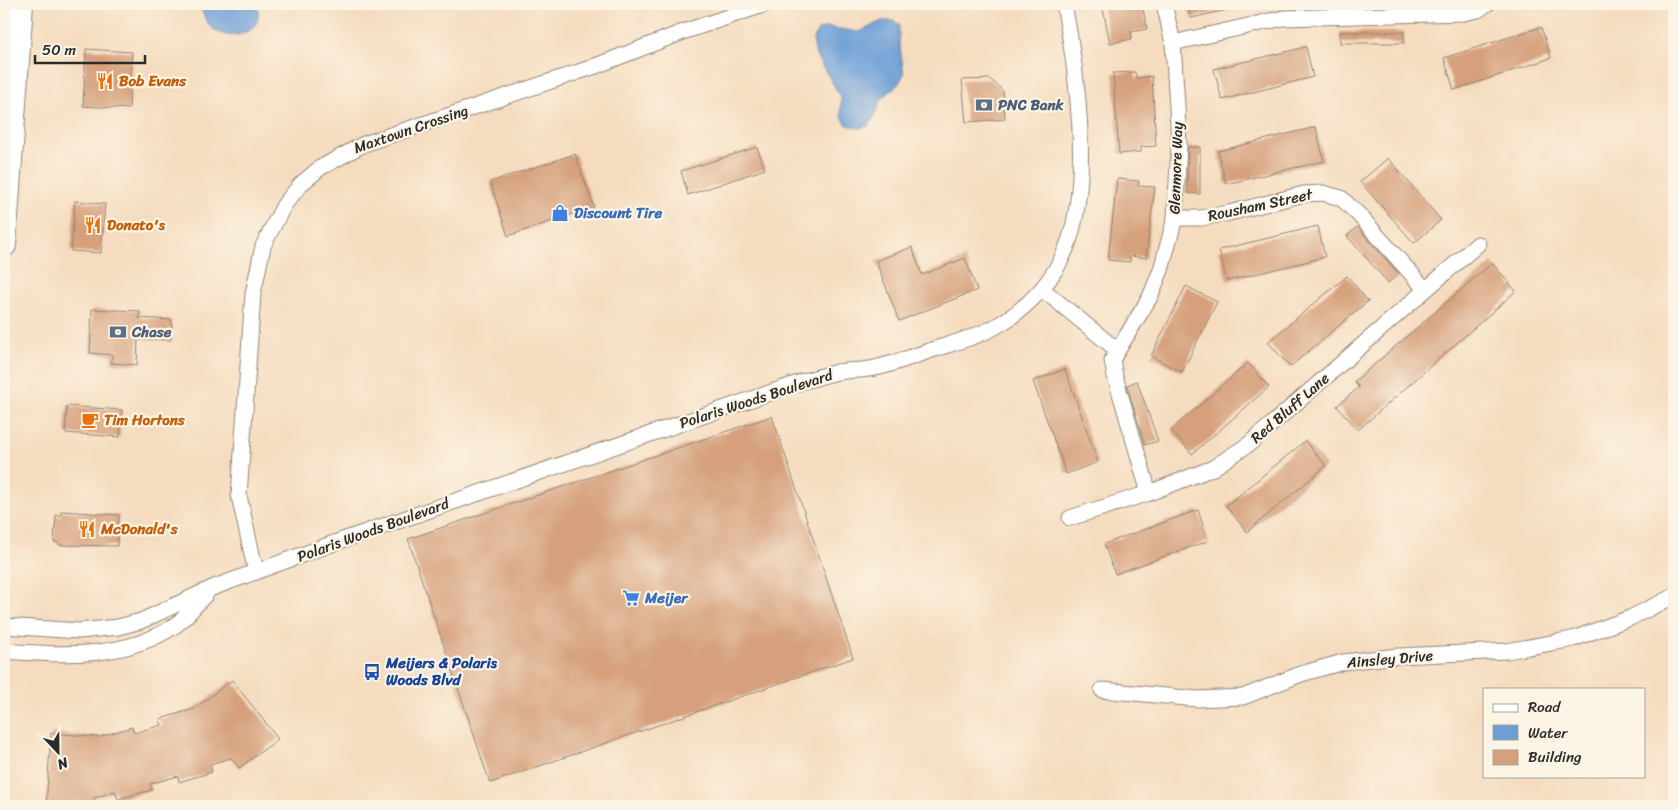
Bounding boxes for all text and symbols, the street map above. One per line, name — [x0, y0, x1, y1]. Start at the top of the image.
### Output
scale bar — [35, 32, 145, 64]
text: 50 m — [42, 37, 77, 63]
place label: Bob Evans — [119, 68, 187, 94]
restaurant icon: Bob Evans — [95, 71, 115, 91]
place label: PNC Bank — [998, 92, 1065, 118]
bank icon: PNC Bank — [974, 95, 994, 115]
street label: Maxtown Crossing — [350, 97, 472, 161]
street label: Glenmore Way — [1161, 121, 1191, 215]
street label: Rousham Street — [1205, 181, 1316, 229]
place label: Discount Tire — [574, 200, 662, 226]
shop icon: Discount Tire — [550, 203, 570, 223]
place label: Donato's — [107, 212, 166, 238]
restaurant icon: Donato's — [83, 215, 103, 235]
place label: Chase — [131, 319, 172, 345]
bank icon: Chase — [108, 322, 128, 342]
street label: Polaris Woods Boulevard — [676, 362, 837, 436]
street label: Red Bluff Lane — [1244, 366, 1336, 450]
place label: Tim Hortons — [104, 407, 186, 433]
cafe icon: Tim Hortons — [80, 410, 100, 430]
street label: Polaris Woods Boulevard — [293, 490, 454, 570]
place label: McDonald's — [100, 516, 179, 542]
restaurant icon: McDonald's — [77, 519, 97, 539]
place label: Meijer — [644, 585, 689, 611]
supermarket icon: Meijer — [621, 588, 641, 608]
street label: Ainsley Drive — [1345, 642, 1435, 676]
place label: Meijers & Polaris Woods Blvd — [385, 650, 498, 693]
bus stop icon: Meijers & Polaris Woods Blvd — [362, 662, 382, 682]
legend — [1483, 688, 1646, 778]
text: Road — [1528, 694, 1561, 720]
text: Water — [1528, 720, 1568, 746]
north arrow — [32, 728, 82, 778]
text: Building — [1528, 744, 1582, 770]
text: N — [53, 750, 73, 777]

